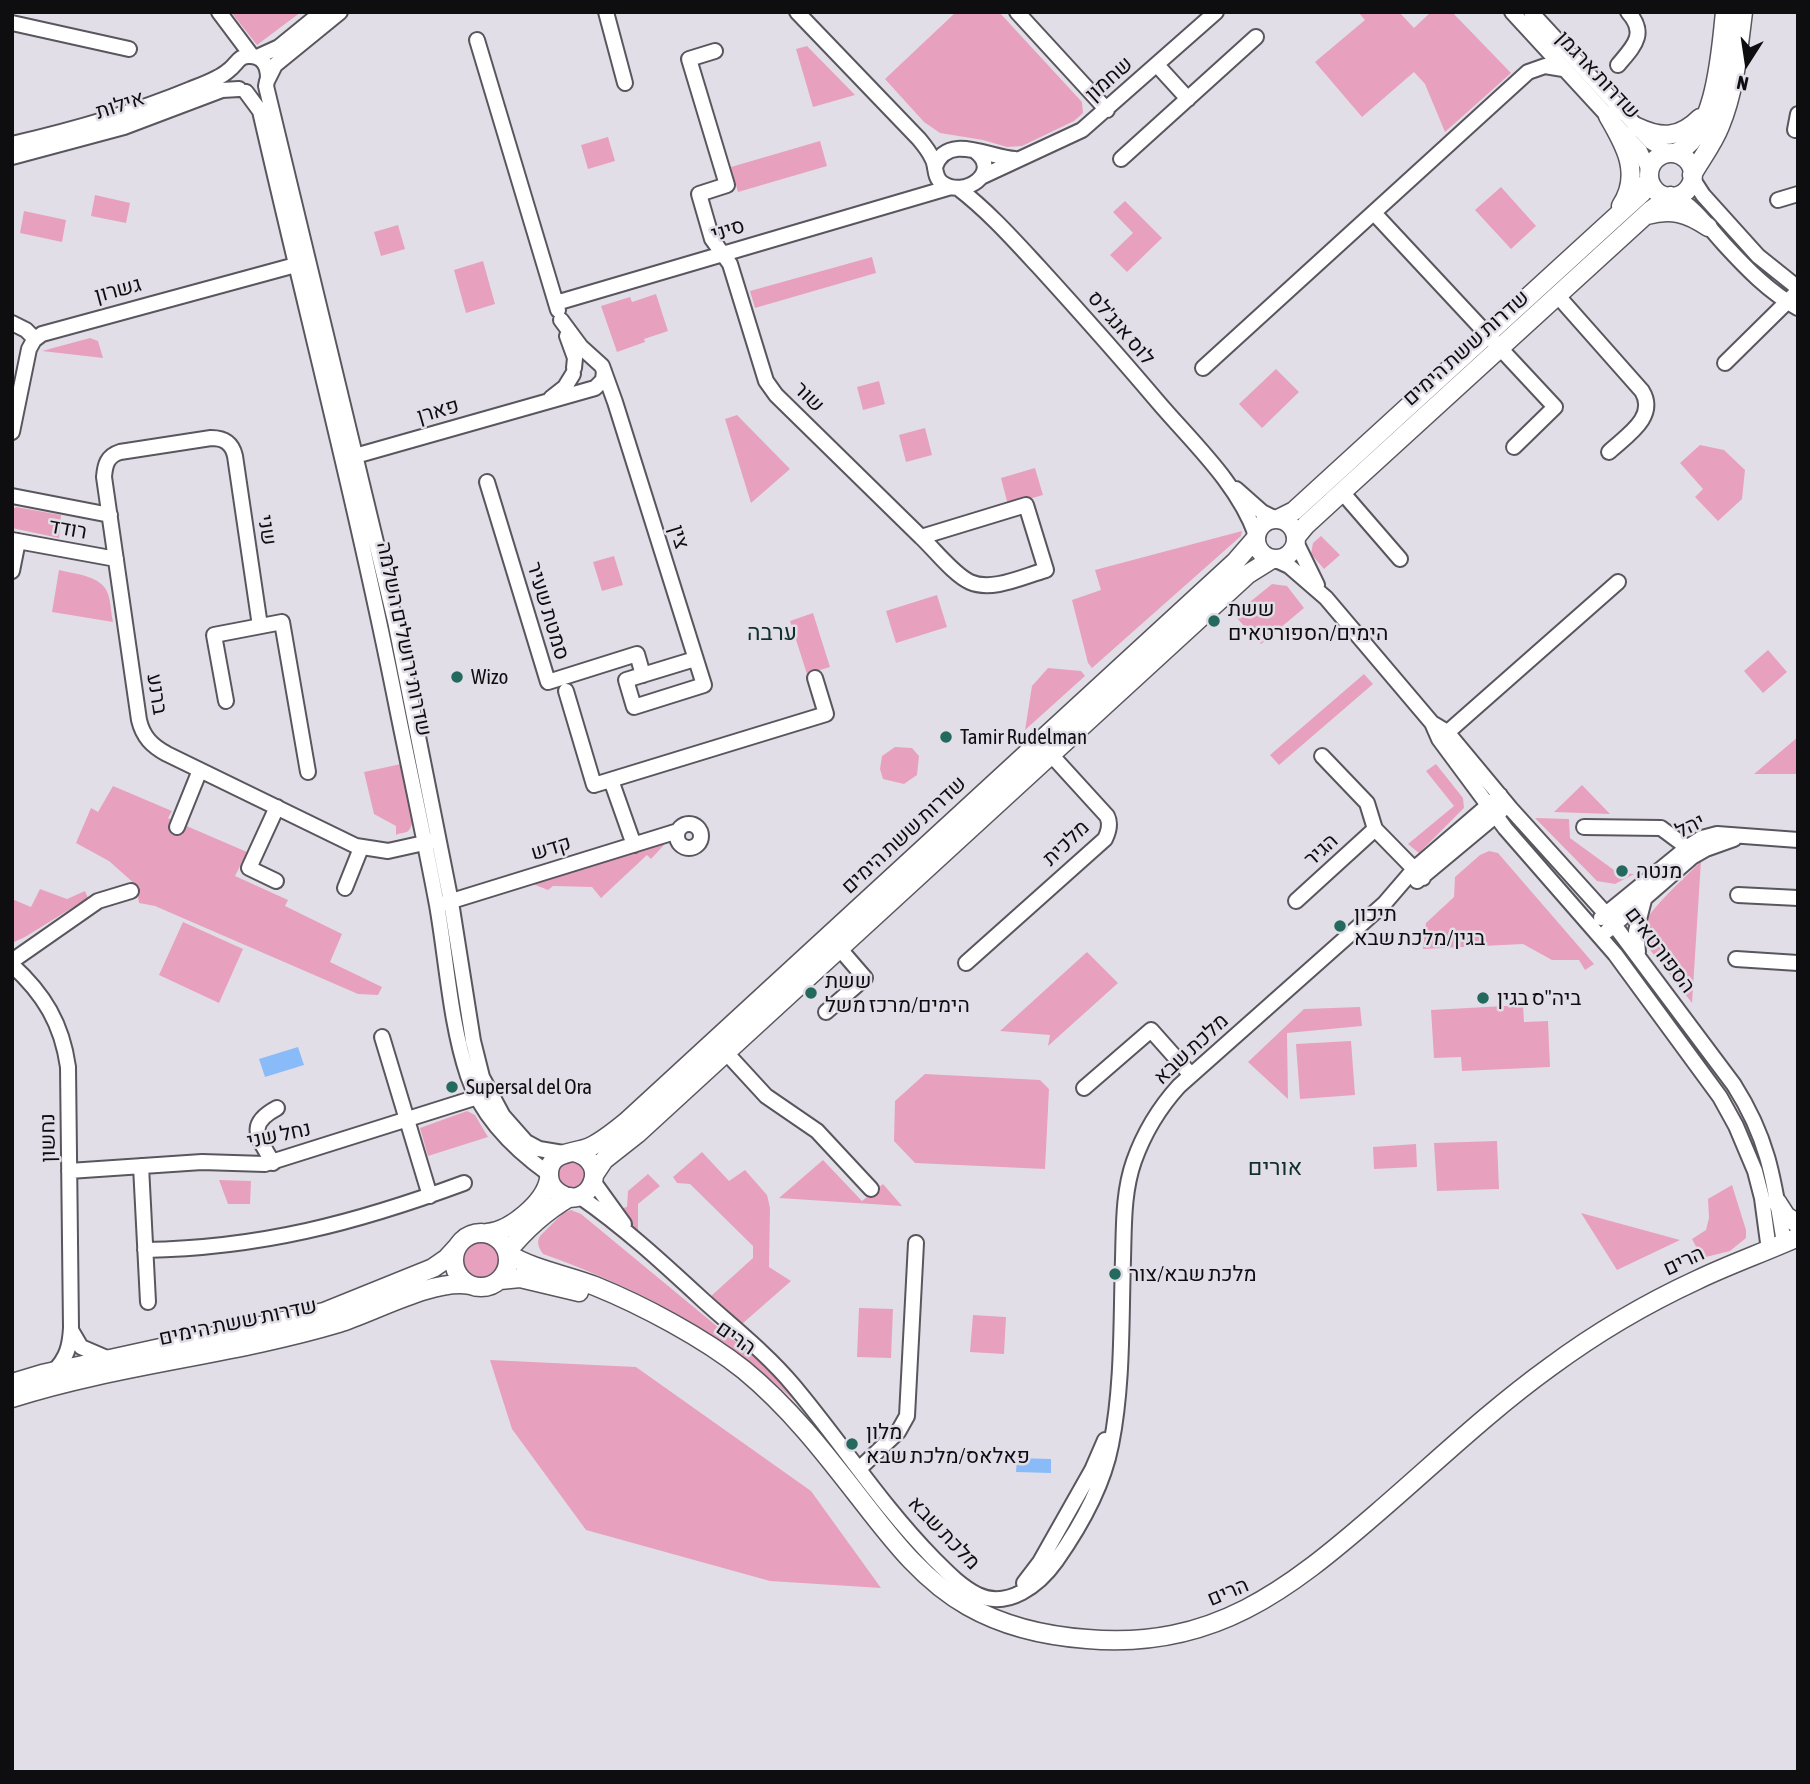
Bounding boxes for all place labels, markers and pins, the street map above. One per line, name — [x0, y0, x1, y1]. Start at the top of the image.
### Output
place label: ששת הימים/הספורטאים — [1228, 596, 1388, 646]
marker: ששת הימים/הספורטאים — [1206, 613, 1222, 629]
place label: Wizo — [471, 664, 508, 690]
marker: Wizo — [449, 669, 465, 685]
place label: Tamir Rudelman — [960, 724, 1087, 750]
marker: Tamir Rudelman — [938, 729, 954, 745]
place label: מנטה — [1636, 858, 1682, 884]
marker: מנטה — [1614, 863, 1630, 879]
place label: תיכון בגין/מלכת שבא — [1354, 901, 1485, 951]
marker: תיכון בגין/מלכת שבא — [1332, 918, 1348, 934]
place label: ששת הימים/מרכז משל — [825, 968, 970, 1018]
marker: ששת הימים/מרכז משל — [803, 985, 819, 1001]
place label: ביה"ס בגין — [1497, 985, 1581, 1011]
marker: ביה"ס בגין — [1475, 990, 1491, 1006]
place label: Supersal del Ora — [466, 1074, 592, 1100]
marker: Supersal del Ora — [444, 1079, 460, 1095]
place label: מלכת שבא/צור — [1129, 1261, 1257, 1287]
marker: מלכת שבא/צור — [1107, 1266, 1123, 1282]
place label: מלון פאלאס/מלכת שבא — [866, 1419, 1030, 1469]
marker: מלון פאלאס/מלכת שבא — [844, 1436, 860, 1452]

